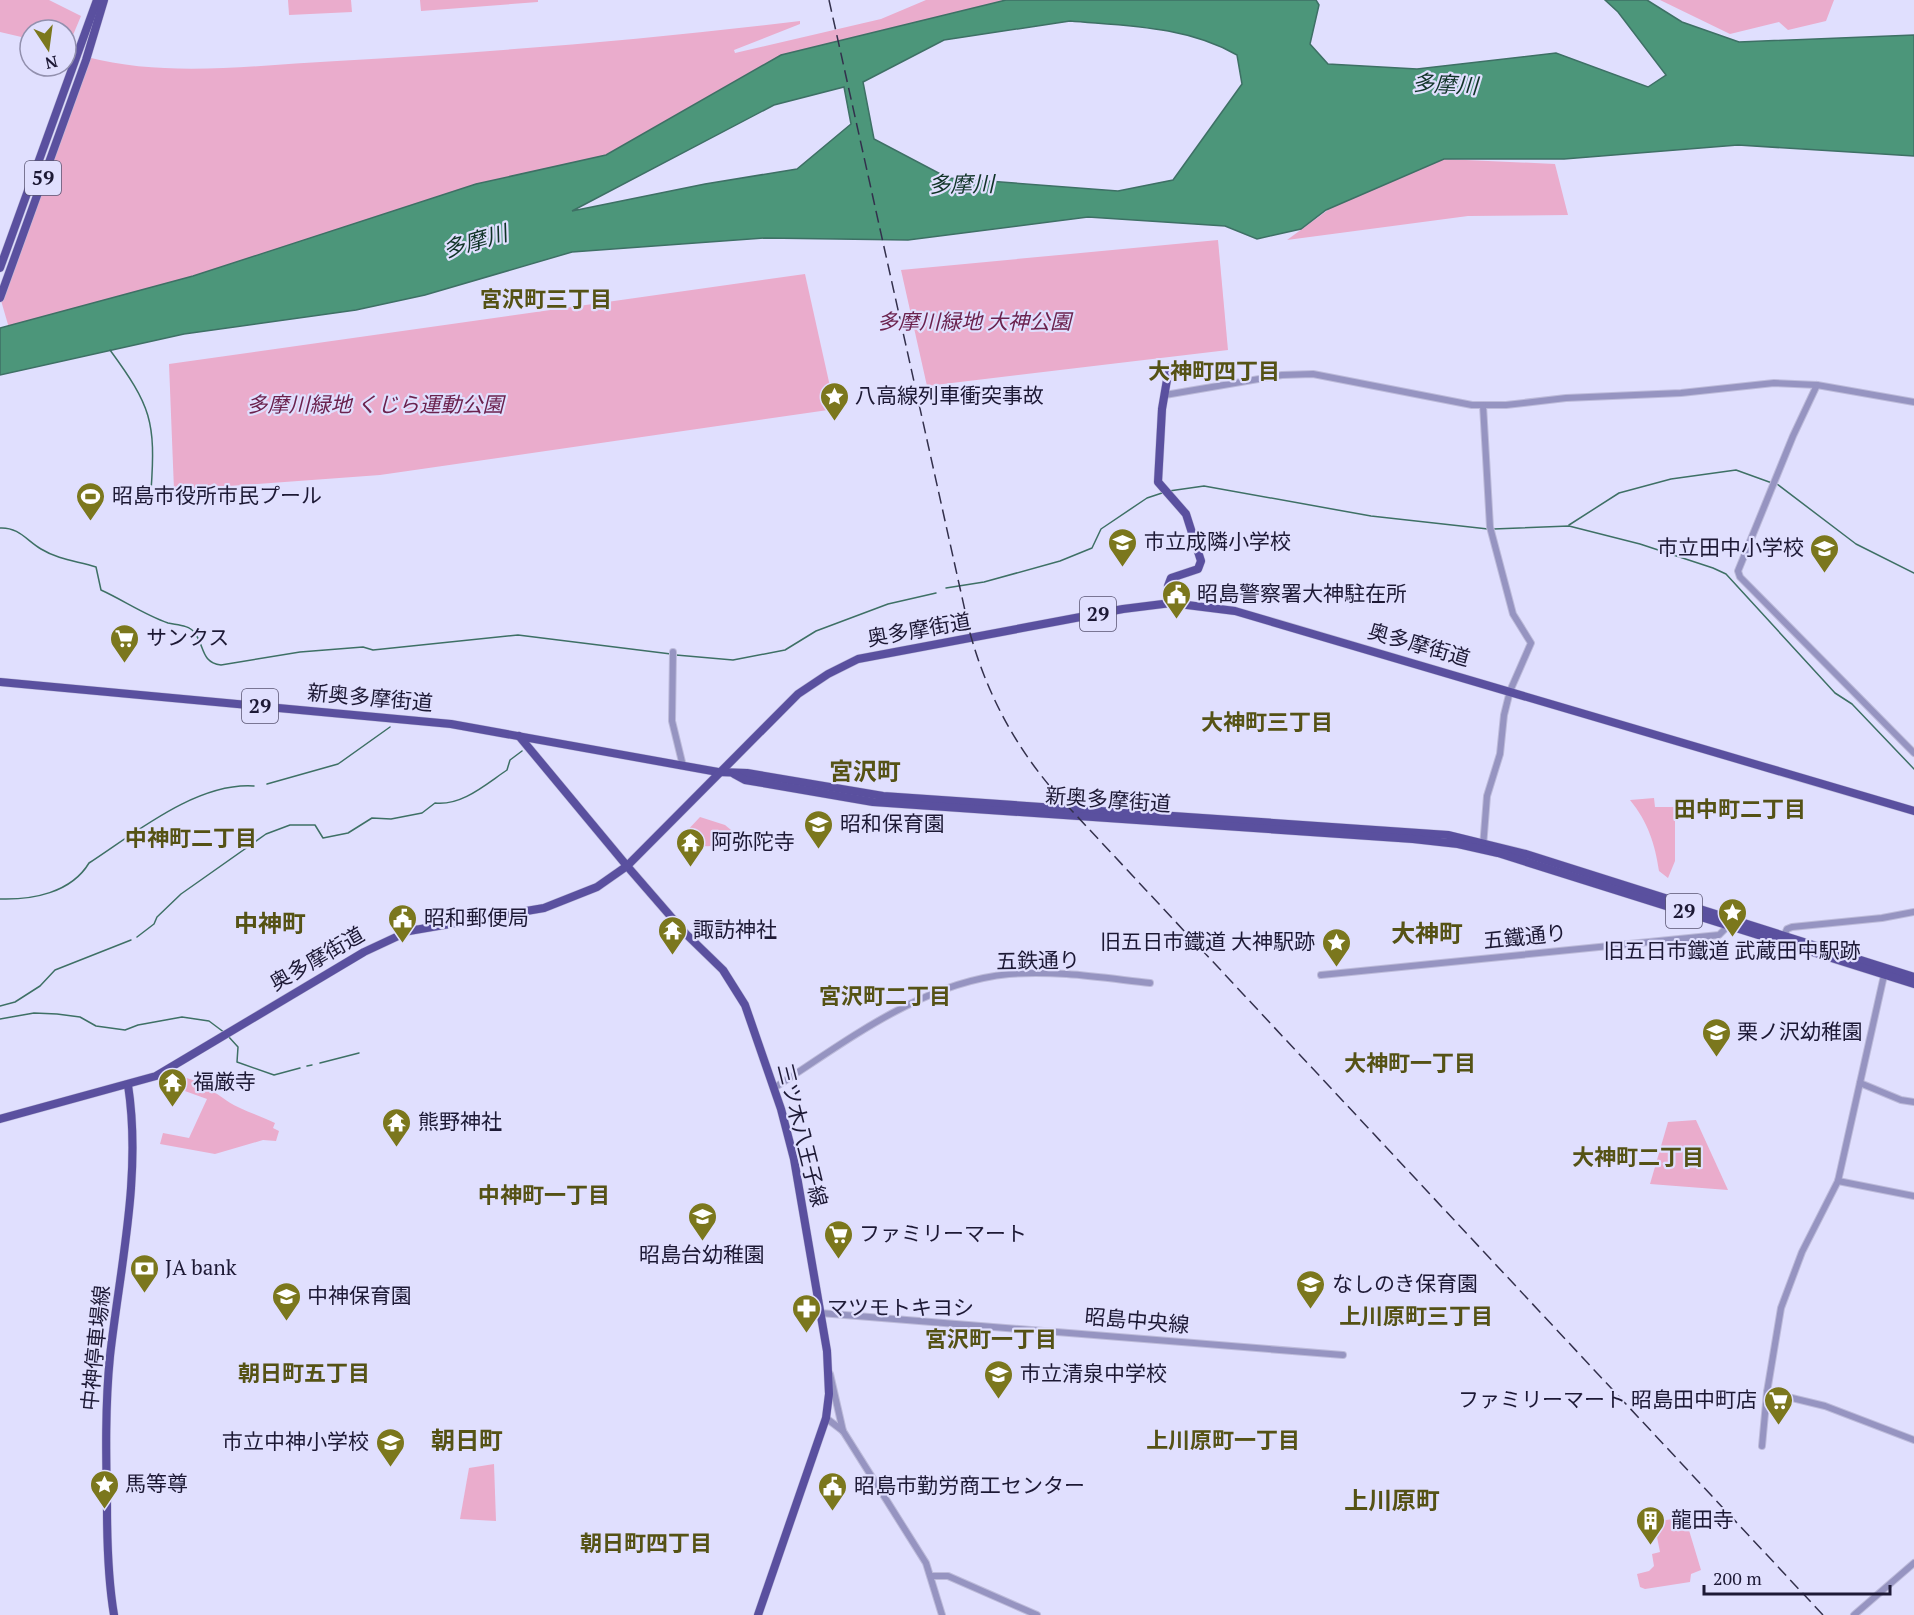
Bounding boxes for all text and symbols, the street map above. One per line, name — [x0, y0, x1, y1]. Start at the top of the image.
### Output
north arrow — [18, 18, 78, 78]
text: N — [43, 51, 60, 75]
water label: 多摩川 — [1411, 67, 1481, 100]
road number: 59 — [25, 161, 61, 195]
water label: 多摩川 — [928, 168, 996, 199]
water label: 多摩川 — [439, 217, 512, 264]
district label: 宮沢町三丁目 — [480, 284, 612, 313]
park label: 多摩川緑地 大神公園 — [877, 307, 1074, 335]
district label: 大神町四丁目 — [1148, 356, 1280, 385]
place icon: 八高線列車衝突事故 — [818, 380, 850, 422]
place label: 八高線列車衝突事故 — [855, 381, 1044, 409]
park label: 多摩川緑地 くじら運動公園 — [246, 390, 507, 418]
sports icon: 昭島市役所市民プール — [75, 480, 107, 522]
place label: 昭島市役所市民プール — [112, 481, 322, 509]
school or university icon: 市立成隣小学校 — [1107, 526, 1139, 568]
place label: 市立成隣小学校 — [1144, 527, 1291, 555]
school or university icon: 市立田中小学校 — [1809, 532, 1841, 574]
place label: 市立田中小学校 — [1657, 533, 1804, 561]
public building icon: 昭島警察署大神駐在所 — [1160, 578, 1192, 620]
place label: 昭島警察署大神駐在所 — [1197, 579, 1407, 607]
road number: 29 — [1080, 597, 1116, 631]
street label: 奥多摩街道 — [865, 606, 973, 652]
street label: 奥多摩街道 — [1365, 616, 1474, 672]
supermarket icon: サンクス — [109, 622, 141, 664]
place label: サンクス — [146, 623, 229, 651]
street label: 新奥多摩街道 — [306, 678, 434, 716]
road number: 29 — [242, 689, 278, 723]
district label: 大神町三丁目 — [1201, 707, 1333, 736]
district label: 宮沢町 — [829, 755, 901, 787]
street label: 新奥多摩街道 — [1044, 781, 1172, 817]
district label: 田中町二丁目 — [1674, 794, 1806, 823]
school or university icon: 昭和保育園 — [803, 808, 835, 850]
place label: 昭和保育園 — [840, 809, 945, 837]
district label: 中神町二丁目 — [125, 823, 257, 852]
temple icon: 阿弥陀寺 — [674, 826, 706, 868]
place label: 阿弥陀寺 — [711, 827, 795, 855]
road number: 29 — [1666, 894, 1702, 928]
place icon: 旧五日市鐵道 武蔵田中駅跡 — [1716, 896, 1748, 938]
public building icon: 昭和郵便局 — [387, 902, 419, 944]
place label: 昭和郵便局 — [424, 903, 529, 931]
district label: 中神町 — [234, 907, 306, 939]
temple icon: 諏訪神社 — [656, 914, 688, 956]
place label: 諏訪神社 — [693, 915, 777, 943]
district label: 大神町 — [1391, 917, 1463, 949]
street label: 五鐵通り — [1482, 918, 1568, 954]
street label: 奥多摩街道 — [264, 920, 369, 997]
place icon: 旧五日市鐵道 大神駅跡 — [1320, 926, 1352, 968]
place label: 旧五日市鐵道 大神駅跡 — [1100, 927, 1315, 955]
place label: 旧五日市鐵道 武蔵田中駅跡 — [1603, 936, 1861, 964]
street label: 五鉄通り — [996, 945, 1080, 975]
district label: 宮沢町二丁目 — [819, 981, 951, 1010]
school or university icon: 栗ノ沢幼稚園 — [1700, 1016, 1732, 1058]
place label: 栗ノ沢幼稚園 — [1737, 1017, 1863, 1045]
district label: 大神町一丁目 — [1344, 1048, 1476, 1077]
street label: 三ツ木八王子線 — [772, 1060, 834, 1209]
temple icon: 福厳寺 — [156, 1066, 188, 1108]
place label: 福厳寺 — [193, 1067, 256, 1095]
temple icon: 熊野神社 — [381, 1106, 413, 1148]
place label: 熊野神社 — [418, 1107, 502, 1135]
district label: 大神町二丁目 — [1572, 1142, 1704, 1171]
district label: 中神町一丁目 — [478, 1180, 610, 1209]
school or university icon: 昭島台幼稚園 — [686, 1200, 718, 1242]
supermarket icon: ファミリーマート — [822, 1218, 854, 1260]
place label: ファミリーマート — [859, 1219, 1027, 1247]
place label: 昭島台幼稚園 — [639, 1240, 765, 1268]
bank icon: JA bank — [128, 1252, 160, 1294]
place label: JA bank — [165, 1253, 237, 1281]
school or university icon: なしのき保育園 — [1295, 1268, 1327, 1310]
place label: なしのき保育園 — [1332, 1269, 1478, 1297]
school or university icon: 中神保育園 — [270, 1280, 302, 1322]
place label: 中神保育園 — [307, 1281, 412, 1309]
street label: 中神停車場線 — [74, 1284, 116, 1412]
pharmacy icon: マツモトキヨシ — [790, 1292, 822, 1334]
place label: マツモトキヨシ — [827, 1293, 974, 1321]
street label: 昭島中央線 — [1084, 1301, 1191, 1339]
district label: 上川原町三丁目 — [1339, 1301, 1493, 1330]
district label: 宮沢町一丁目 — [925, 1324, 1057, 1353]
district label: 朝日町五丁目 — [238, 1358, 370, 1387]
school or university icon: 市立清泉中学校 — [983, 1358, 1015, 1400]
place label: 市立清泉中学校 — [1020, 1359, 1167, 1387]
supermarket icon: ファミリーマート 昭島田中町店 — [1762, 1384, 1794, 1426]
place label: ファミリーマート 昭島田中町店 — [1458, 1385, 1757, 1413]
district label: 朝日町 — [431, 1424, 503, 1456]
district label: 上川原町一丁目 — [1146, 1425, 1300, 1454]
school or university icon: 市立中神小学校 — [374, 1426, 406, 1468]
place label: 市立中神小学校 — [222, 1427, 369, 1455]
place icon: 馬等尊 — [88, 1468, 120, 1510]
place label: 馬等尊 — [125, 1469, 188, 1497]
public building icon: 昭島市勤労商工センター — [817, 1470, 849, 1512]
place label: 昭島市勤労商工センター — [854, 1471, 1085, 1499]
district label: 上川原町 — [1344, 1484, 1440, 1516]
building icon: 龍田寺 — [1634, 1504, 1666, 1546]
place label: 龍田寺 — [1671, 1505, 1734, 1533]
district label: 朝日町四丁目 — [580, 1528, 712, 1557]
scale bar — [1704, 1558, 1890, 1596]
text: 200 m — [1713, 1566, 1762, 1590]

